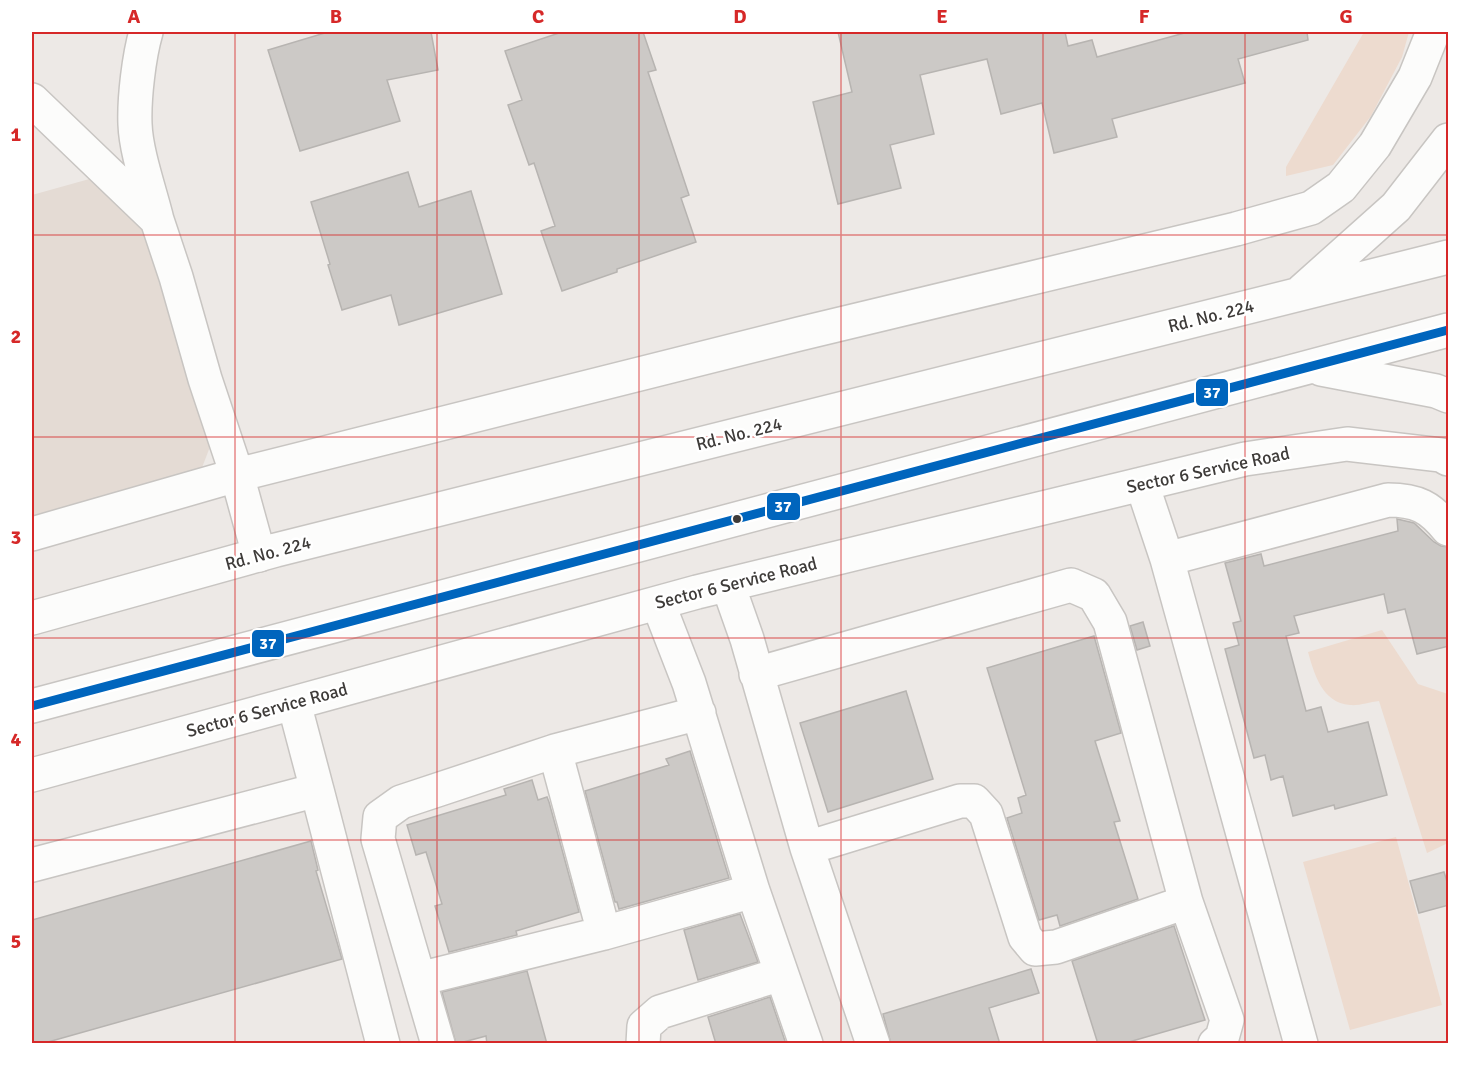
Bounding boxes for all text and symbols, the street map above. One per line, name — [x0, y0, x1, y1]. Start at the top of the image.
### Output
text: A — [128, 4, 141, 29]
text: B — [330, 4, 342, 29]
text: C — [532, 4, 544, 29]
text: D — [733, 4, 747, 29]
text: E — [936, 4, 948, 29]
text: F — [1139, 4, 1150, 29]
text: G — [1339, 4, 1353, 29]
text: 1 — [11, 122, 22, 147]
street label: Rd. No. 224 — [1166, 295, 1257, 337]
text: 2 — [11, 324, 21, 349]
line badge: 37 — [1195, 378, 1229, 407]
text: 37 — [1203, 383, 1221, 403]
street label: Rd. No. 224 — [694, 413, 785, 455]
street label: Sector 6 Service Road — [1124, 442, 1292, 498]
line badge: 37 — [766, 492, 801, 521]
text: 37 — [774, 497, 792, 517]
unlabelled marker — [731, 513, 743, 525]
text: 3 — [11, 525, 21, 550]
street label: Rd. No. 224 — [223, 531, 314, 575]
street label: Sector 6 Service Road — [653, 552, 819, 614]
line badge: 37 — [251, 629, 285, 658]
text: 37 — [259, 634, 277, 654]
street label: Sector 6 Service Road — [184, 678, 350, 742]
text: 4 — [11, 727, 22, 752]
text: 5 — [11, 929, 21, 954]

